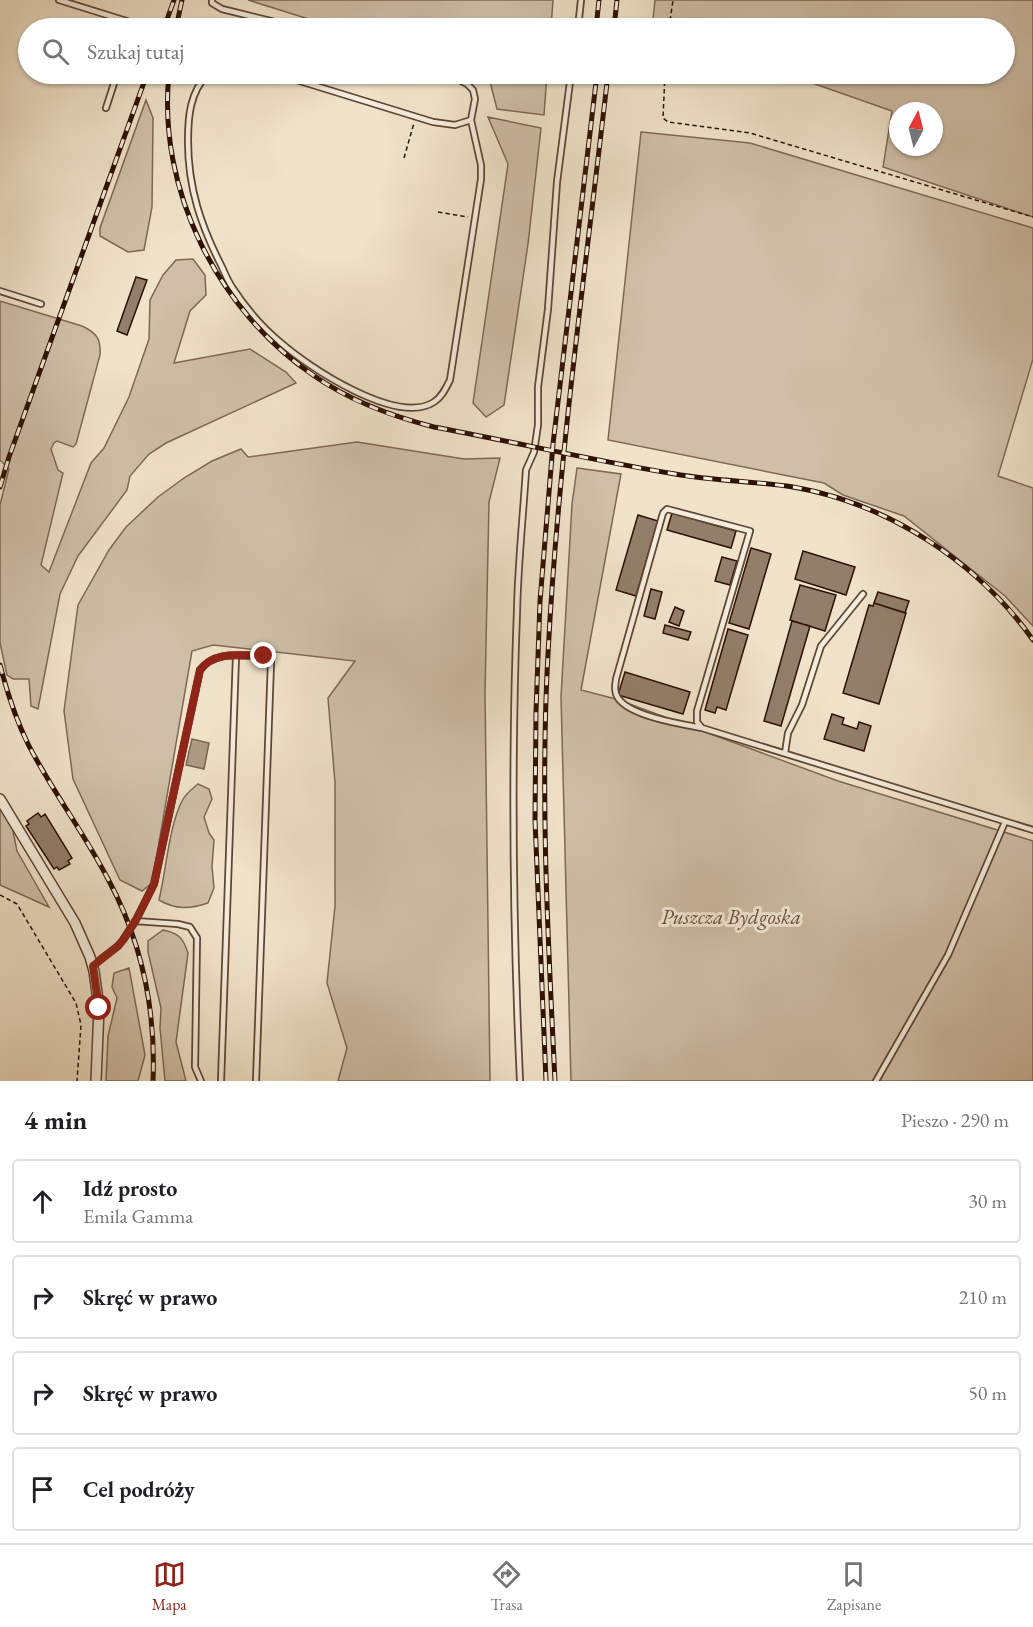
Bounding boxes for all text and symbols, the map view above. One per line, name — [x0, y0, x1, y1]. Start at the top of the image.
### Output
search box — [18, 18, 1015, 84]
icon: search — [39, 35, 72, 68]
text: Szukaj tutaj — [87, 37, 184, 66]
north arrow — [889, 102, 943, 156]
route end — [250, 642, 276, 668]
park label: Puszcza Bydgoska — [661, 903, 801, 930]
route start — [85, 994, 111, 1020]
text: 4 min — [24, 1103, 87, 1137]
text: Pieszo · 290 m — [901, 1107, 1009, 1133]
text: Idź prosto — [83, 1174, 177, 1203]
icon: ahead — [26, 1185, 59, 1218]
text: 30 m — [968, 1188, 1007, 1214]
text: Emila Gamma — [83, 1203, 193, 1229]
icon: right — [26, 1281, 59, 1314]
text: Skręć w prawo — [83, 1283, 217, 1312]
text: 210 m — [959, 1284, 1007, 1310]
icon: right — [26, 1377, 59, 1410]
text: Skręć w prawo — [83, 1379, 217, 1408]
text: 50 m — [968, 1380, 1007, 1406]
icon: arrive — [26, 1473, 59, 1506]
text: Cel podróży — [83, 1475, 195, 1504]
tab: Mapa — [152, 1558, 187, 1615]
tab: Trasa — [490, 1558, 523, 1615]
tab: Zapisane — [827, 1558, 881, 1615]

